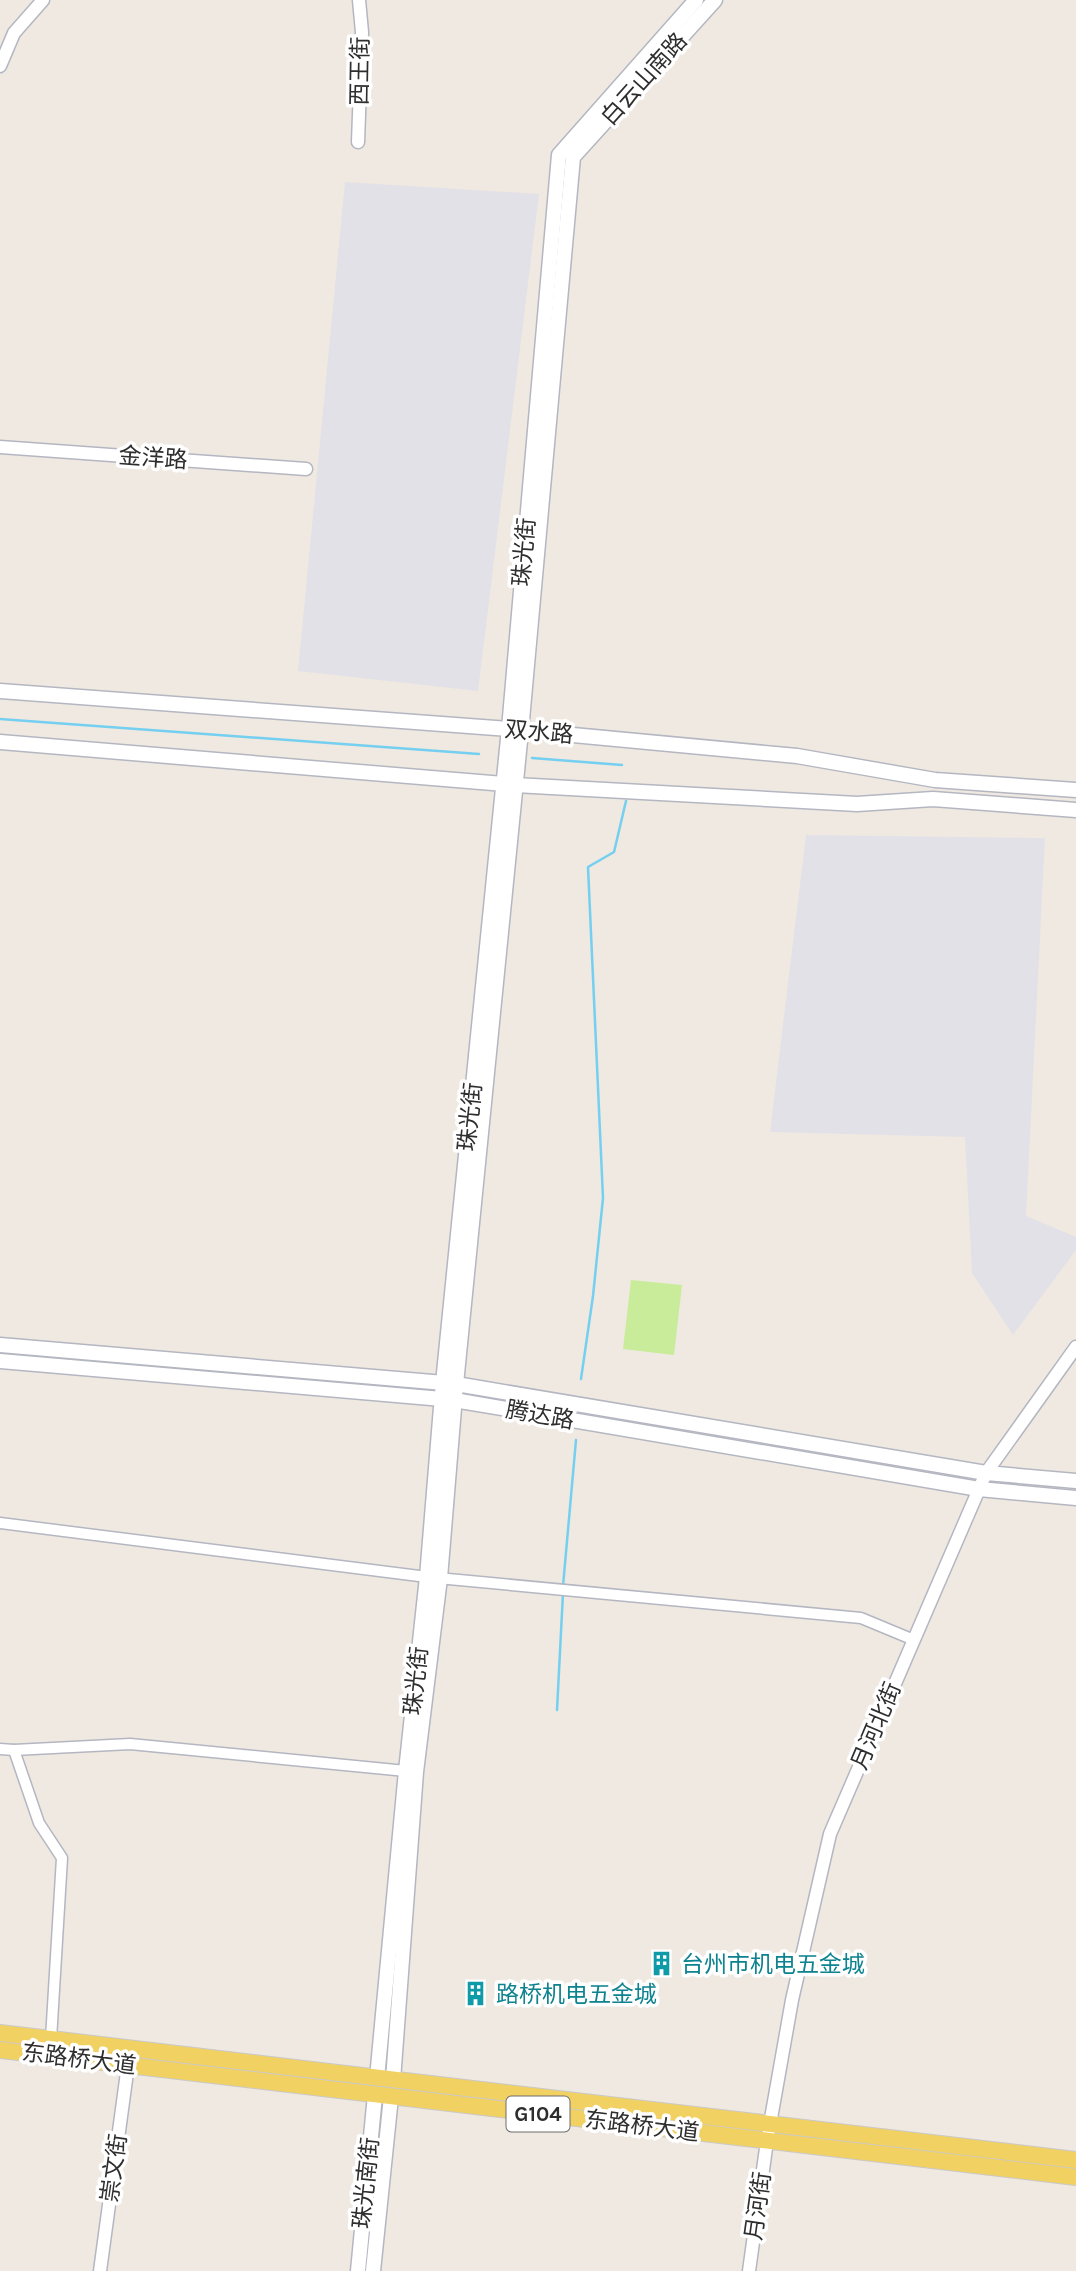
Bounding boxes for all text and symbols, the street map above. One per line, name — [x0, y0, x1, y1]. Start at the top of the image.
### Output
street label: 白云山南路 — [595, 27, 693, 131]
street label: 西王街 — [346, 36, 374, 106]
street label: 金洋路 — [118, 442, 188, 474]
street label: 珠光街 — [508, 516, 540, 588]
street label: 双水路 — [503, 716, 575, 748]
street label: 珠光街 — [453, 1081, 487, 1153]
street label: 腾达路 — [504, 1396, 576, 1434]
street label: 珠光街 — [399, 1645, 433, 1717]
street label: 月河北街 — [846, 1678, 906, 1774]
building icon: 台州市机电五金城 — [647, 1950, 675, 1978]
place label: 台州市机电五金城 — [681, 1951, 865, 1978]
building icon: 路桥机电五金城 — [462, 1980, 490, 2008]
place label: 路桥机电五金城 — [496, 1981, 657, 2008]
street label: 东路桥大道 — [20, 2039, 138, 2079]
road number: G104 — [506, 2096, 570, 2132]
street label: 东路桥大道 — [583, 2106, 701, 2146]
street label: 崇文街 — [96, 2132, 132, 2204]
street label: 珠光南街 — [348, 2136, 384, 2230]
street label: 月河街 — [740, 2170, 776, 2242]

